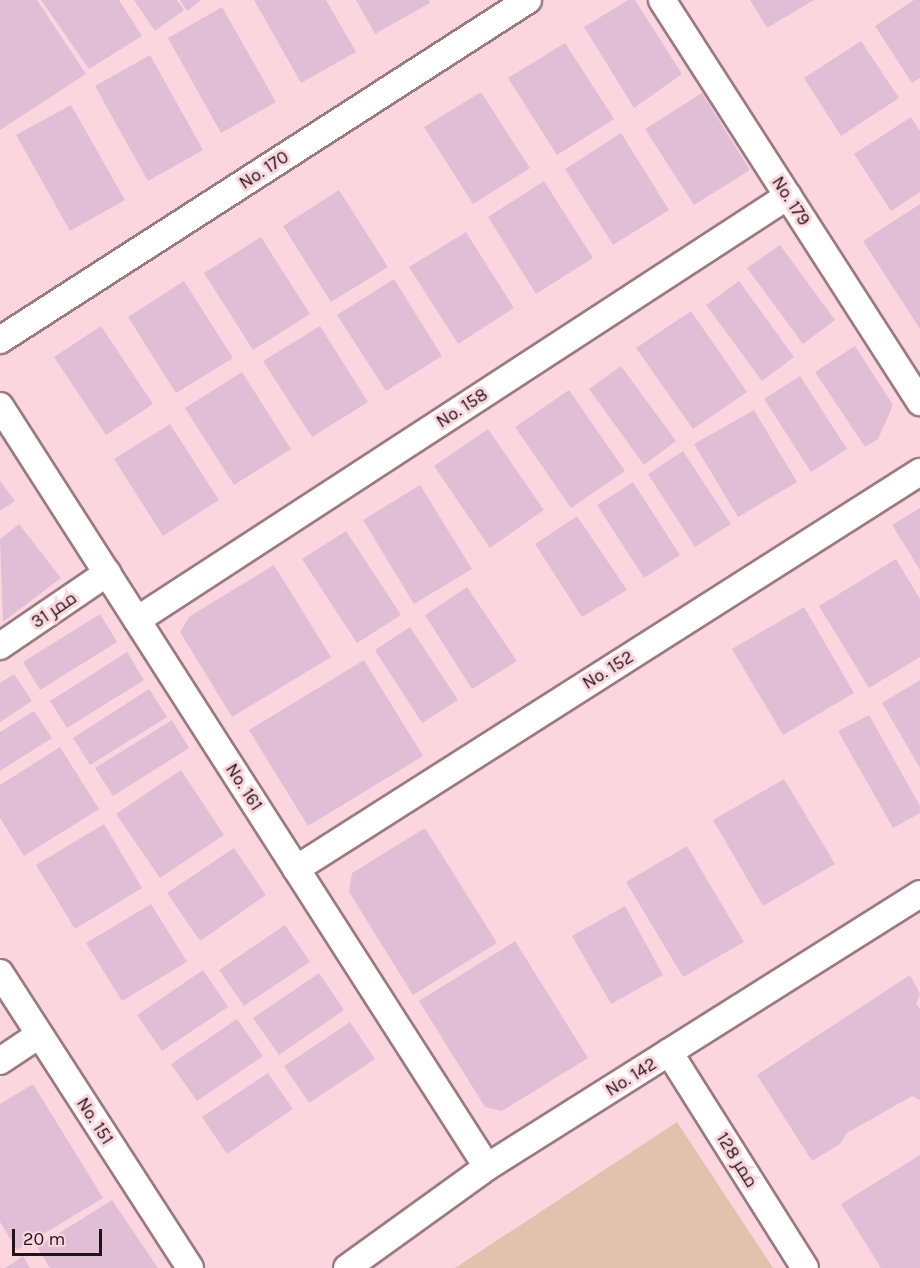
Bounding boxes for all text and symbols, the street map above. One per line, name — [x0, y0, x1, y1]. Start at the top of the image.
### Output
street label: No. 170 — [235, 146, 293, 194]
street label: No. 179 — [767, 172, 815, 230]
street label: No. 158 — [432, 383, 492, 433]
street label: ممر 31 — [27, 587, 81, 633]
street label: No. 152 — [578, 646, 638, 694]
street label: No. 161 — [221, 759, 267, 815]
street label: No. 142 — [602, 1053, 660, 1101]
street label: No. 151 — [72, 1093, 118, 1149]
street label: ممر 128 — [712, 1128, 762, 1192]
scale bar — [15, 1217, 105, 1255]
text: 20 m — [23, 1228, 65, 1250]

